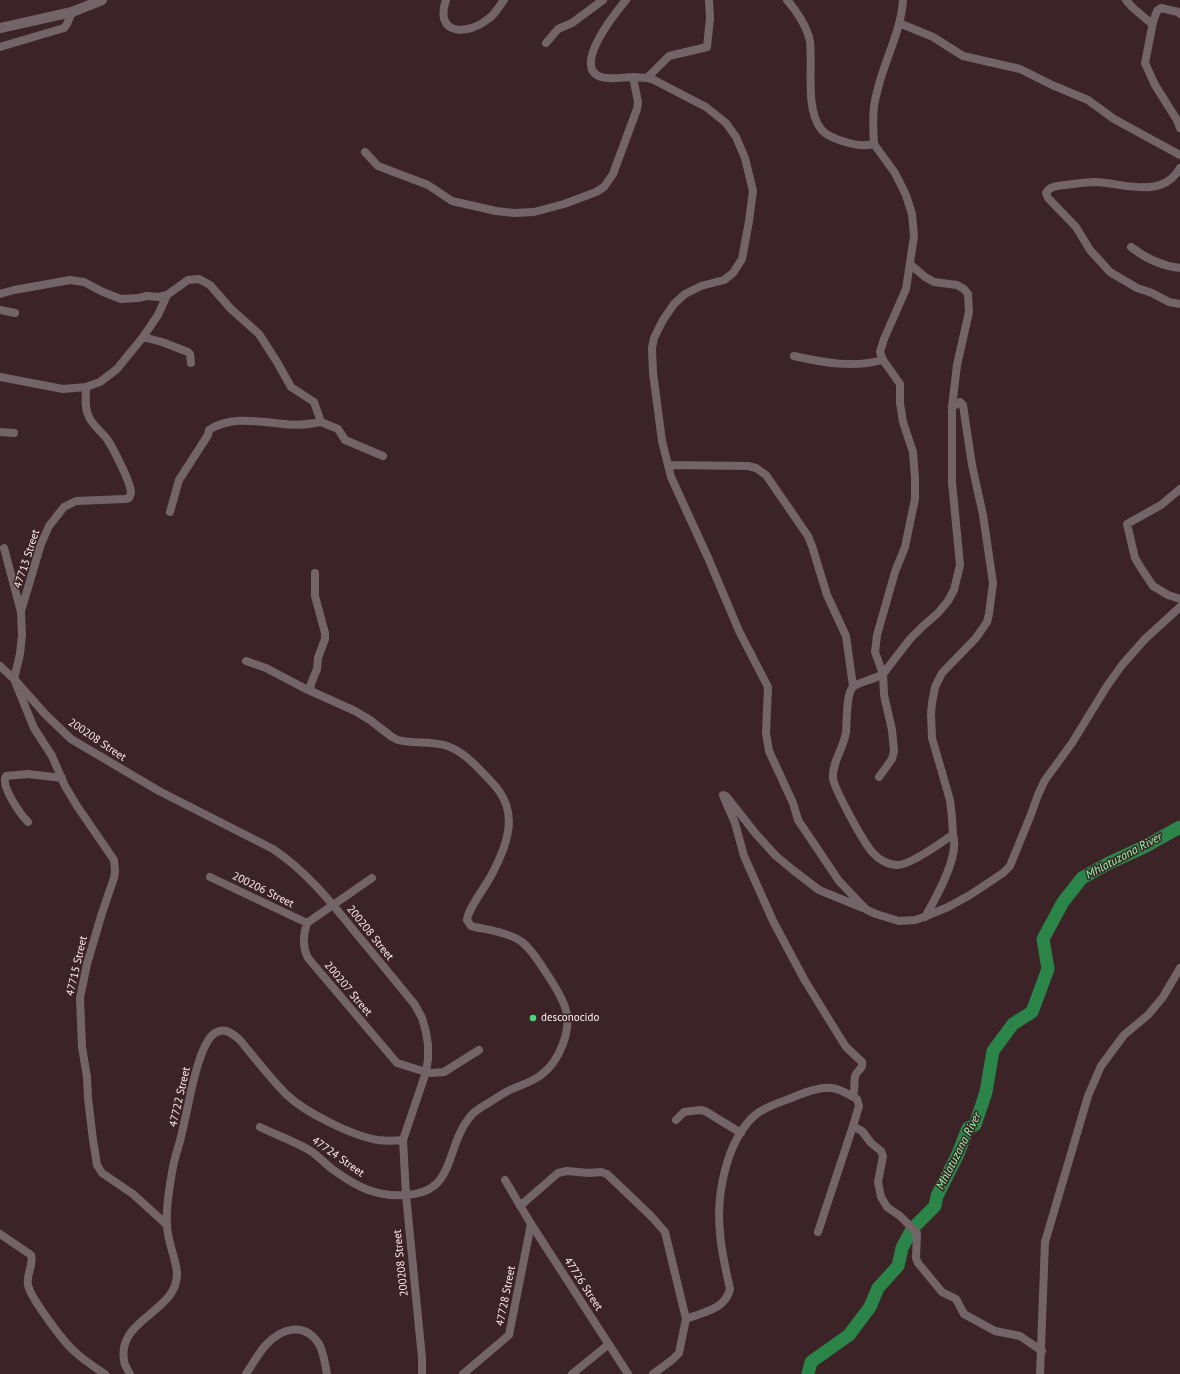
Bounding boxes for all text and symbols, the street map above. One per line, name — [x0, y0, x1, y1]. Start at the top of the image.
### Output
street label: 47713 Street — [11, 528, 43, 590]
street label: 200208 Street — [66, 716, 128, 764]
water label: Mhlatuzana River — [1083, 830, 1165, 882]
street label: 200206 Street — [230, 869, 296, 911]
street label: 200208 Street — [344, 903, 396, 963]
street label: 47715 Street — [64, 935, 90, 997]
street label: 200207 Street — [321, 959, 375, 1019]
place label: desconocido — [541, 1011, 599, 1025]
marker: desconocido — [528, 1013, 538, 1023]
street label: 47722 Street — [167, 1066, 193, 1128]
water label: Mhlatuzana River — [933, 1110, 985, 1192]
street label: 47724 Street — [309, 1134, 367, 1180]
street label: 200208 Street — [391, 1229, 411, 1297]
street label: 47726 Street — [561, 1255, 605, 1313]
street label: 47728 Street — [494, 1265, 518, 1327]

